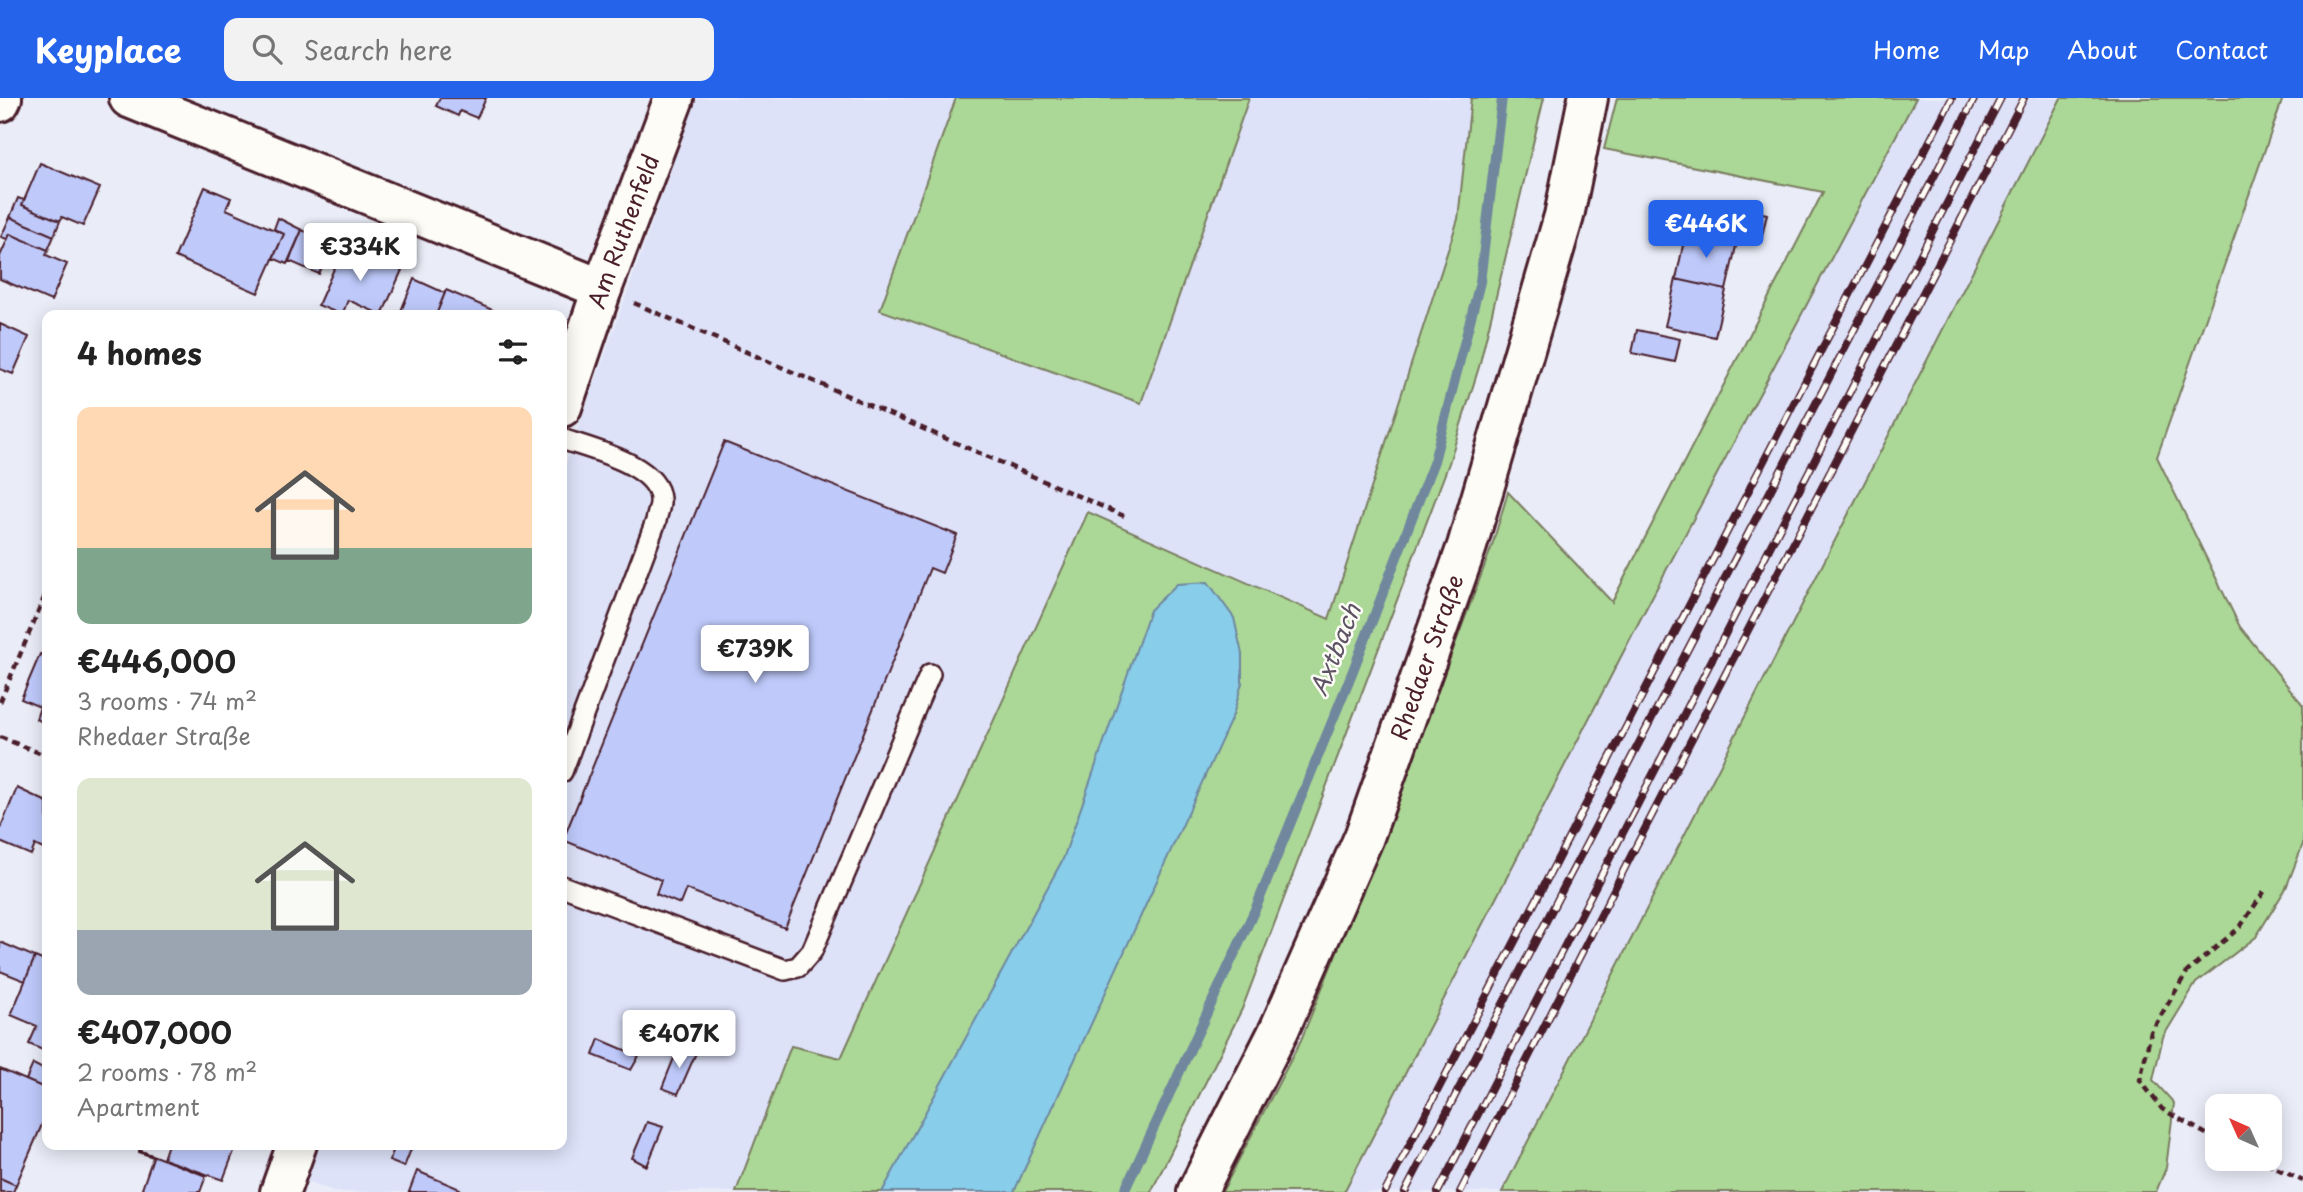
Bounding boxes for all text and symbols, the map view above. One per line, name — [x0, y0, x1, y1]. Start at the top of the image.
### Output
search box — [224, 18, 714, 81]
text: Keyplace — [35, 24, 182, 74]
icon: search — [248, 30, 286, 68]
text: Search here — [304, 30, 452, 69]
text: Home — [1873, 31, 1940, 67]
text: Map — [1978, 31, 2029, 67]
text: About — [2067, 31, 2137, 67]
text: Contact — [2175, 31, 2268, 67]
street label: Am Ruthenfeld — [578, 149, 667, 313]
pin: €446K — [1657, 200, 1755, 260]
text: €446K — [1664, 205, 1748, 240]
pin: €334K — [311, 223, 409, 283]
text: €334K — [320, 228, 400, 263]
text: 4 homes — [77, 330, 202, 375]
icon: filters — [494, 333, 532, 371]
icon: home — [242, 452, 368, 578]
street label: Rhedaer Straße — [1381, 569, 1472, 745]
water label: Axtbach — [1299, 597, 1369, 701]
pin: €739K — [706, 626, 804, 685]
text: €739K — [717, 630, 793, 665]
text: €446,000 — [77, 638, 236, 683]
text: 3 rooms · 74 m² — [77, 683, 257, 718]
text: Rhedaer Straße — [77, 718, 251, 753]
icon: home — [242, 823, 368, 949]
text: €407,000 — [77, 1009, 232, 1054]
pin: €407K — [630, 1010, 728, 1070]
text: €407K — [639, 1015, 719, 1050]
text: 2 rooms · 78 m² — [77, 1054, 257, 1089]
text: Apartment — [77, 1089, 200, 1124]
north arrow — [2205, 1094, 2282, 1171]
map controls — [2205, 1094, 2282, 1171]

